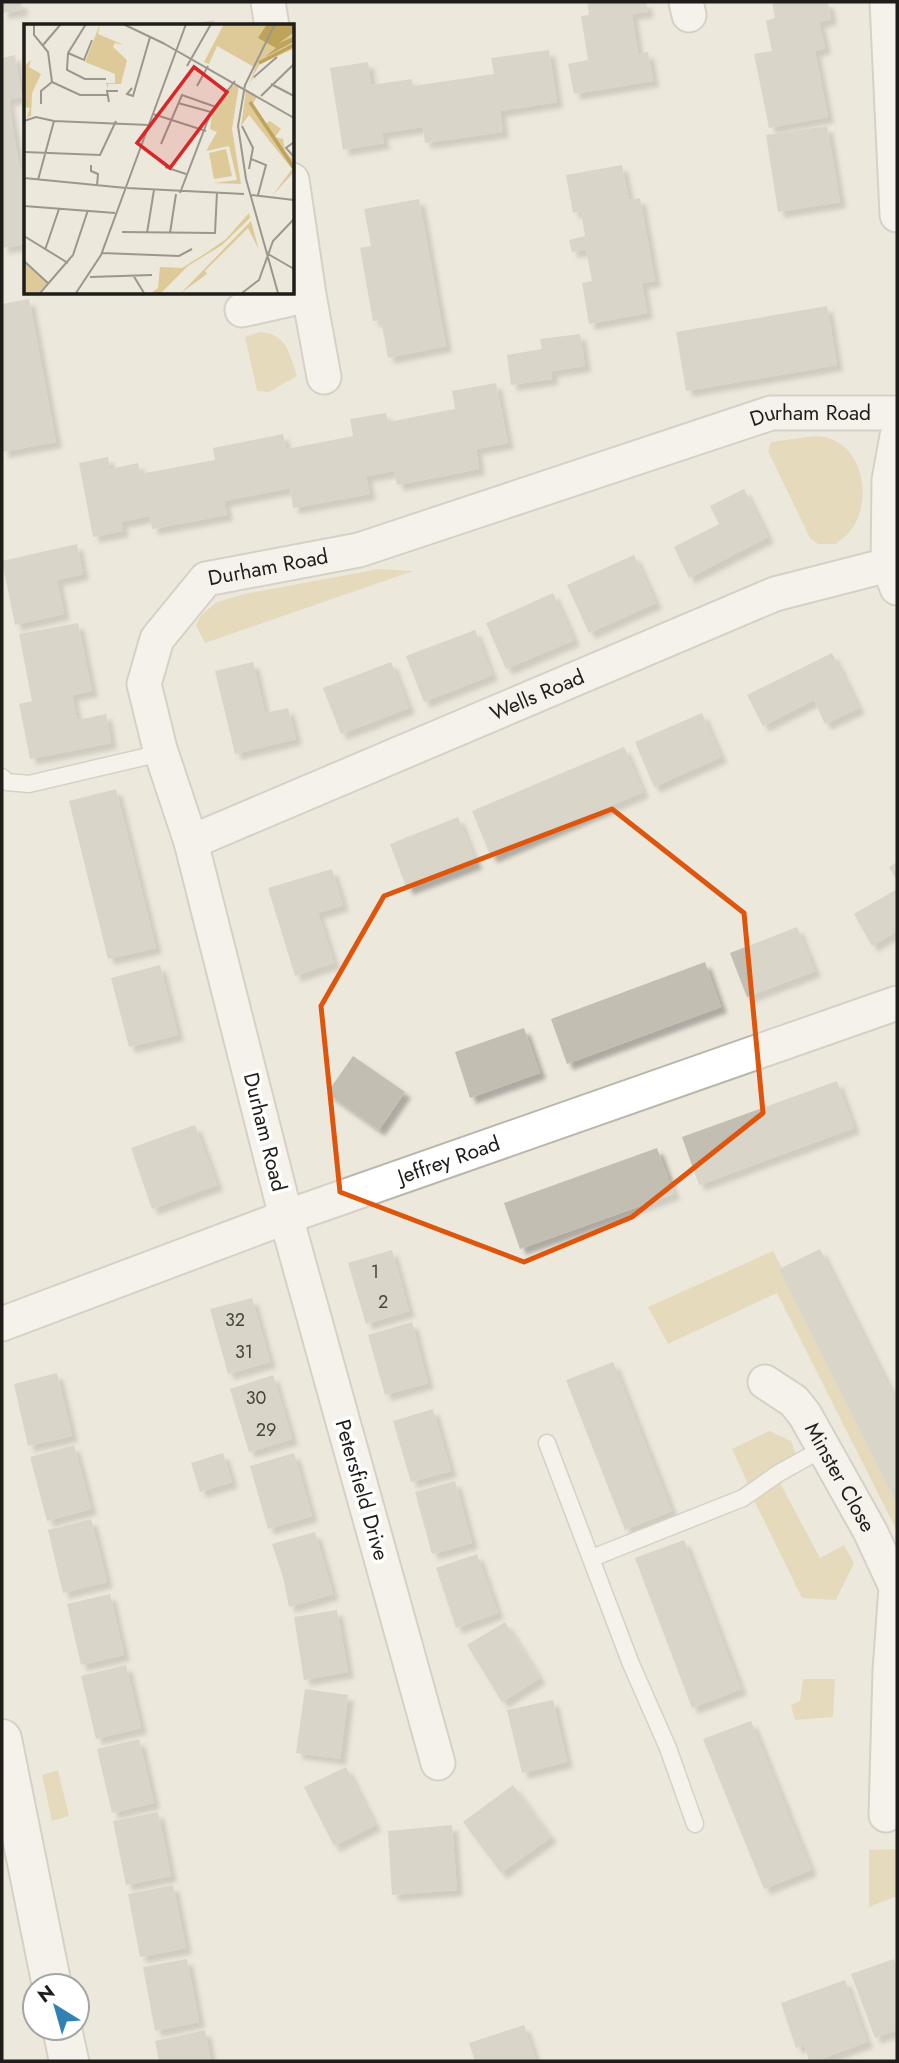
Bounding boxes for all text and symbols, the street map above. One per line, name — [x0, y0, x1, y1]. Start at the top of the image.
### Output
inset map — [24, 24, 294, 294]
street label: Durham Road — [746, 398, 871, 434]
street label: Durham Road — [205, 541, 331, 593]
street label: Wells Road — [485, 662, 589, 728]
street label: Durham Road — [236, 1069, 294, 1195]
street label: Jeffrey Road — [391, 1128, 504, 1193]
house number: 1 — [371, 1259, 379, 1285]
house number: 2 — [378, 1289, 388, 1315]
house number: 32 — [225, 1307, 245, 1333]
house number: 31 — [235, 1339, 253, 1365]
house number: 30 — [246, 1385, 267, 1411]
street label: Petersfield Drive — [328, 1416, 396, 1564]
house number: 29 — [256, 1417, 276, 1443]
street label: Minster Close — [797, 1417, 883, 1538]
north arrow — [21, 1972, 91, 2042]
text: N — [32, 1978, 60, 2009]

